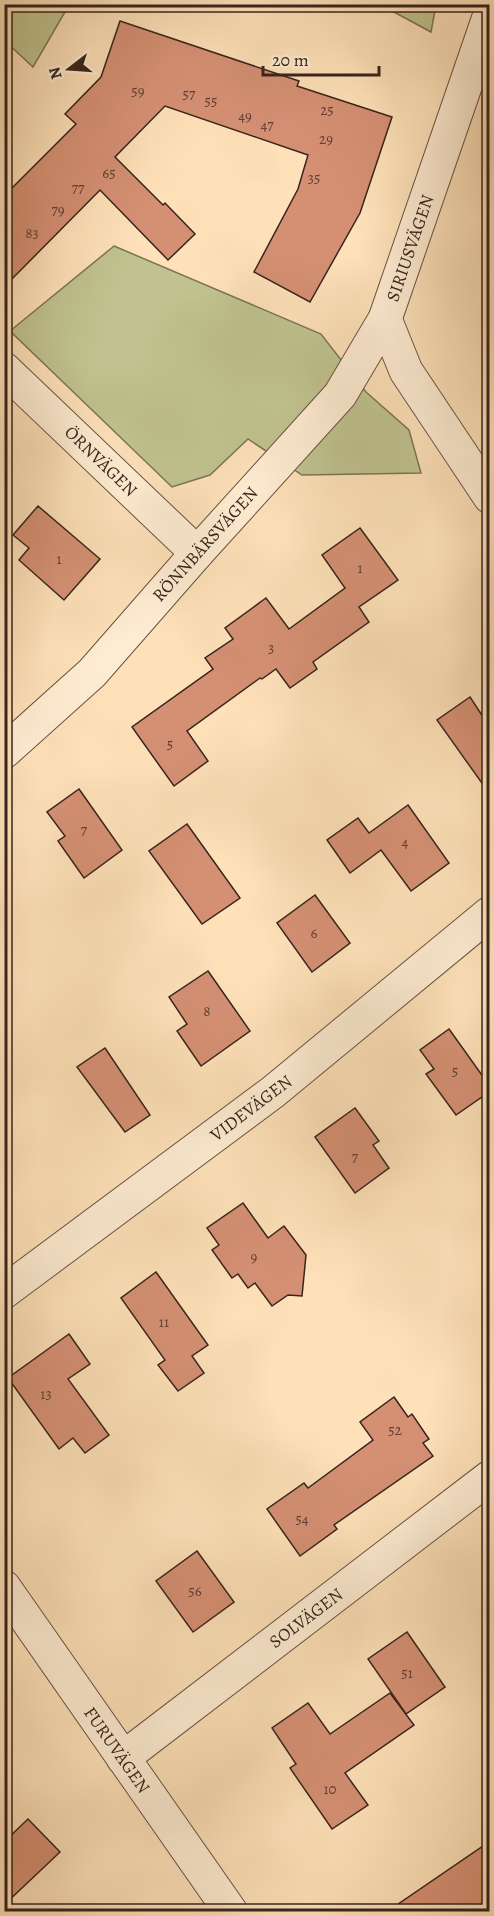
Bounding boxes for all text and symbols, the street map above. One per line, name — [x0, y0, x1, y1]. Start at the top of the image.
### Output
north arrow — [39, 39, 99, 99]
scale bar — [263, 39, 378, 77]
text: 20 m — [272, 48, 309, 72]
text: N — [43, 64, 68, 82]
house number: 59 — [131, 81, 145, 101]
house number: 57 — [183, 84, 196, 104]
house number: 55 — [205, 91, 217, 111]
house number: 25 — [320, 100, 334, 120]
house number: 49 — [238, 106, 252, 126]
house number: 47 — [260, 115, 274, 135]
house number: 29 — [319, 129, 333, 149]
house number: 65 — [102, 163, 116, 183]
house number: 35 — [308, 168, 320, 188]
house number: 77 — [72, 178, 85, 198]
street label: SIRIUSVÄGEN — [381, 191, 440, 305]
house number: 79 — [51, 200, 65, 220]
house number: 83 — [25, 223, 39, 243]
street label: ÖRNVÄGEN — [59, 420, 143, 502]
street label: RÖNNBÄRSVÄGEN — [147, 481, 263, 607]
house number: 1 — [56, 549, 62, 569]
house number: 1 — [357, 558, 363, 578]
house number: 3 — [268, 638, 274, 658]
house number: 5 — [167, 734, 173, 754]
house number: 7 — [81, 820, 88, 840]
house number: 4 — [402, 832, 409, 852]
house number: 6 — [311, 923, 318, 943]
house number: 8 — [203, 1001, 211, 1021]
house number: 5 — [452, 1061, 458, 1081]
street label: VIDEVÄGEN — [204, 1069, 297, 1147]
house number: 7 — [352, 1147, 359, 1167]
house number: 9 — [251, 1247, 258, 1267]
house number: 11 — [159, 1312, 169, 1332]
house number: 13 — [40, 1384, 52, 1404]
house number: 52 — [388, 1420, 402, 1440]
house number: 54 — [295, 1509, 309, 1529]
house number: 56 — [188, 1581, 202, 1601]
street label: SOLVÄGEN — [264, 1582, 348, 1654]
house number: 51 — [401, 1663, 413, 1683]
street label: FURUVÄGEN — [78, 1702, 156, 1798]
house number: 10 — [323, 1779, 337, 1799]

